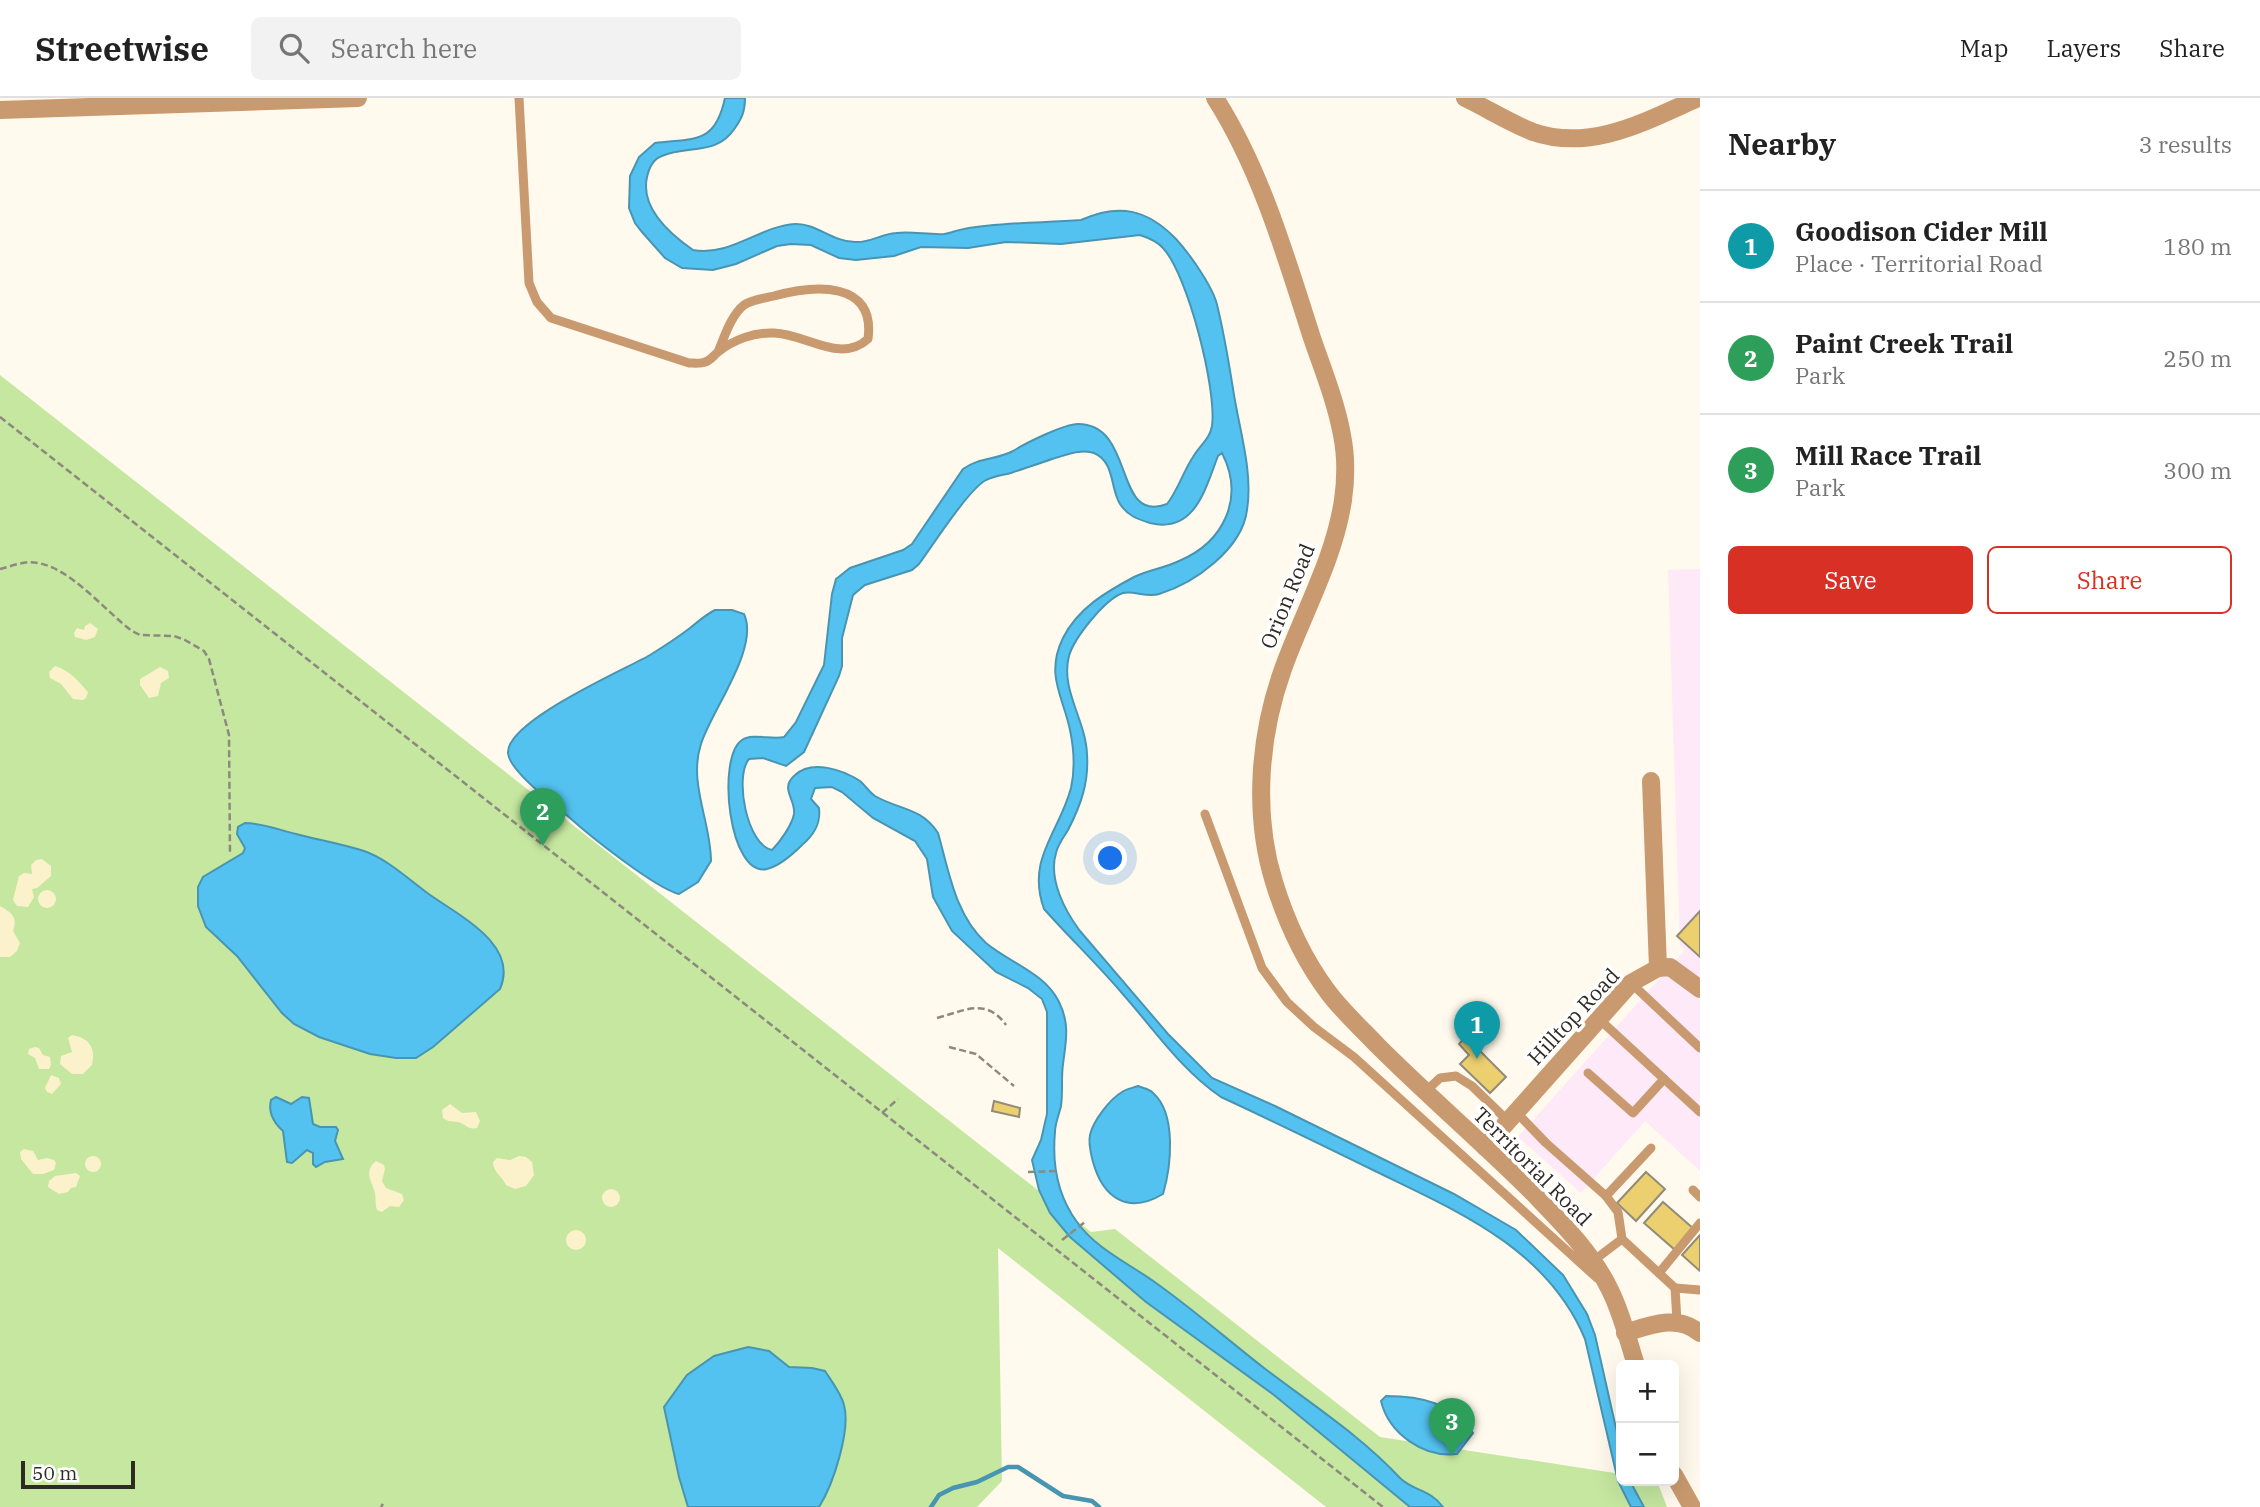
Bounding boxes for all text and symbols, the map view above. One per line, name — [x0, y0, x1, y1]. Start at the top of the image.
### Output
search box — [251, 17, 741, 80]
text: Streetwise — [35, 27, 209, 70]
icon: search — [275, 29, 313, 67]
text: Search here — [331, 31, 477, 65]
text: Map — [1960, 32, 2008, 64]
text: Layers — [2046, 32, 2121, 64]
text: Share — [2159, 32, 2225, 64]
text: Nearby — [1728, 124, 1836, 163]
text: 3 results — [2139, 129, 2232, 159]
text: Goodison Cider Mill — [1795, 214, 2048, 248]
text: 1 — [1744, 231, 1758, 261]
text: 180 m — [2163, 231, 2232, 261]
text: Place · Territorial Road — [1795, 248, 2043, 278]
text: Paint Creek Trail — [1795, 326, 2013, 360]
text: 2 — [1744, 343, 1758, 373]
text: 250 m — [2163, 343, 2232, 373]
text: Park — [1795, 360, 1845, 390]
text: Mill Race Trail — [1795, 438, 1982, 472]
text: 3 — [1744, 455, 1758, 485]
text: 300 m — [2163, 455, 2232, 485]
text: Park — [1795, 472, 1845, 502]
street label: Orion Road — [1253, 539, 1321, 653]
button: Save — [1728, 546, 1973, 614]
button: Share — [1987, 546, 2232, 614]
pin: 2 — [520, 788, 566, 846]
your location — [1093, 841, 1127, 875]
street label: Hilltop Road — [1521, 961, 1625, 1070]
pin: 1 — [1454, 1001, 1500, 1059]
street label: Territorial Road — [1468, 1101, 1599, 1232]
map controls — [1616, 1360, 1679, 1486]
button: + — [1616, 1360, 1679, 1423]
pin: 3 — [1429, 1398, 1475, 1456]
button: − — [1616, 1423, 1679, 1486]
scale bar — [21, 1458, 135, 1490]
text: 50 m — [32, 1461, 77, 1485]

